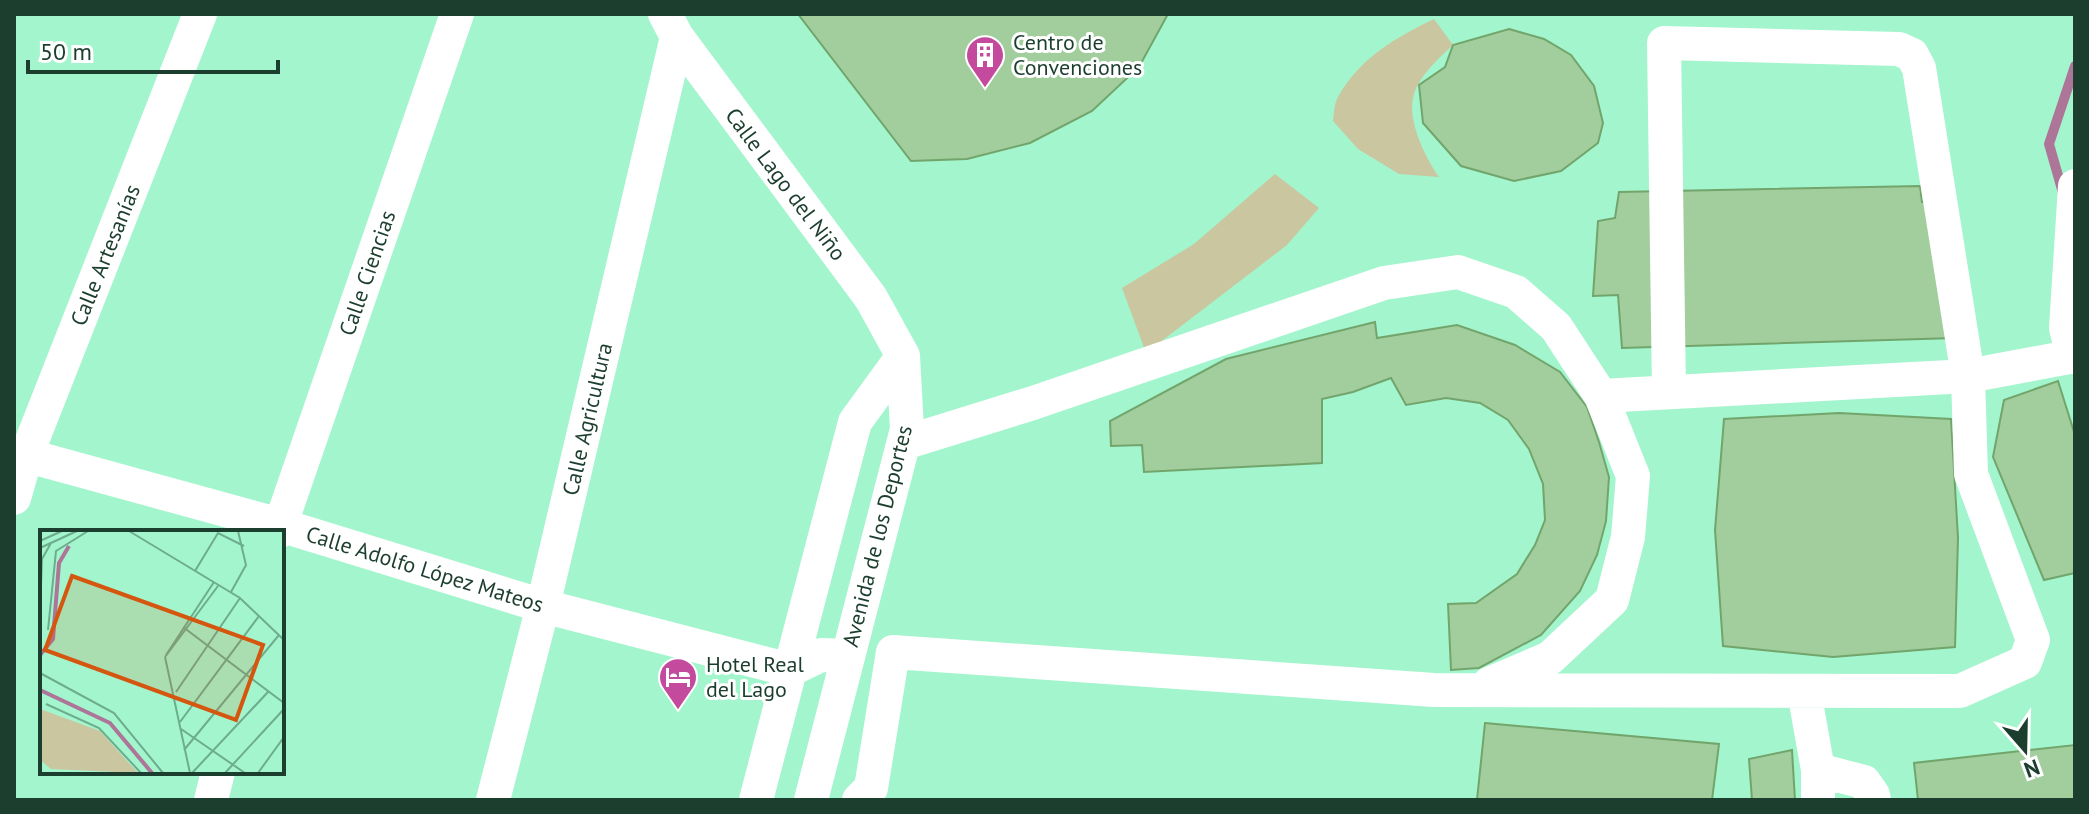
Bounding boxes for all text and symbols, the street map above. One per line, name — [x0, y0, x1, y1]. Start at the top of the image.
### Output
scale bar — [28, 24, 278, 74]
place label: Centro de Convenciones — [1013, 28, 1142, 81]
building icon: Centro de Convenciones — [964, 34, 1006, 89]
text: 50 m — [40, 36, 92, 67]
street label: Calle Lago del Niño — [719, 102, 853, 266]
street label: Calle Artesanías — [64, 180, 146, 330]
street label: Calle Ciencias — [332, 207, 402, 339]
street label: Calle Agricultura — [556, 340, 618, 498]
street label: Avenida de los Deportes — [836, 422, 918, 650]
street label: Calle Adolfo López Mateos — [303, 520, 547, 618]
inset map — [40, 530, 284, 774]
place label: Hotel Real del Lago — [706, 650, 804, 703]
hotel icon: Hotel Real del Lago — [657, 656, 699, 711]
north arrow — [1985, 710, 2065, 790]
text: N — [2020, 753, 2043, 784]

